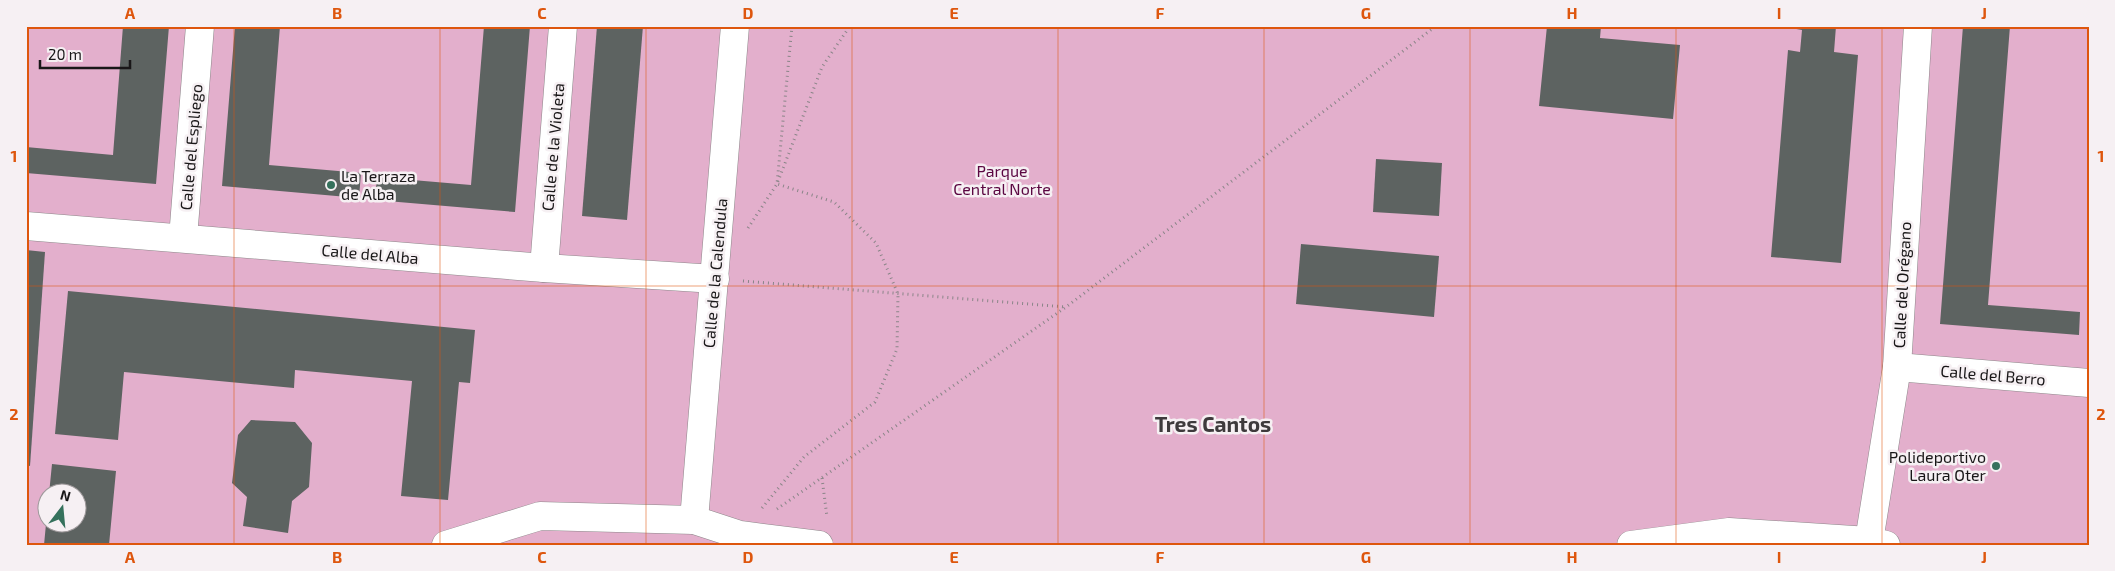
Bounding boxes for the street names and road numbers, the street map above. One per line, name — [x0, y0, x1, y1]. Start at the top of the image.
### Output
street label: Calle de la Violeta — [537, 82, 568, 212]
street label: Calle del Espliego — [176, 83, 205, 211]
street label: Calle de la Calendula — [698, 197, 731, 349]
street label: Calle del Orégano — [1889, 221, 1914, 349]
street label: Calle del Alba — [321, 240, 419, 267]
street label: Calle del Berro — [1940, 360, 2046, 389]

